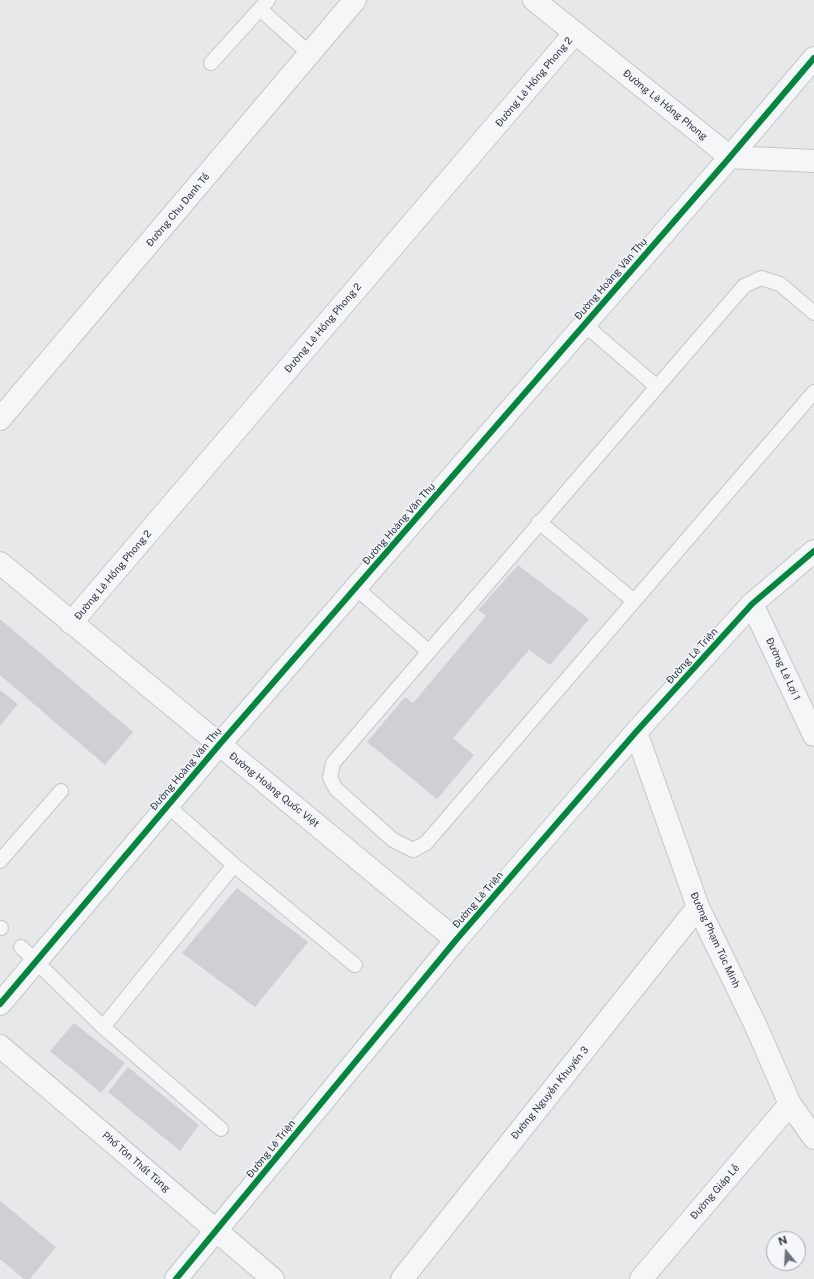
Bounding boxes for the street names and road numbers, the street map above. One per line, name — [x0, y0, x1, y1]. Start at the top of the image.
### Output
street label: Đường Lê Hồng Phong 2 — [493, 35, 575, 129]
street label: Đường Lê Hồng Phong — [620, 67, 710, 143]
street label: Đường Chu Danh Tể — [144, 171, 212, 249]
street label: Đường Hoàng Văn Thụ — [572, 236, 650, 322]
street label: Đường Lê Hồng Phong 2 — [282, 281, 364, 375]
street label: Đường Hoàng Văn Thụ — [360, 481, 438, 567]
street label: Đường Lê Hồng Phong 2 — [72, 528, 154, 622]
street label: Đường Lê Triện — [664, 626, 720, 686]
street label: Đường Lê Lợi 1 — [763, 636, 803, 702]
street label: Đường Hoàng Văn Thụ — [148, 725, 224, 813]
street label: Đường Hoàng Quốc Việt — [227, 750, 321, 830]
street label: Đường Lê Triện — [450, 869, 506, 931]
street label: Đường Phạm Túc Minh — [687, 890, 743, 990]
street label: Đường Nguyễn Khuyến 3 — [509, 1044, 591, 1142]
street label: Đường Lê Triện — [244, 1118, 298, 1180]
street label: Phố Tôn Thất Tùng — [100, 1129, 172, 1195]
street label: Đường Giáp Lễ — [688, 1162, 742, 1222]

